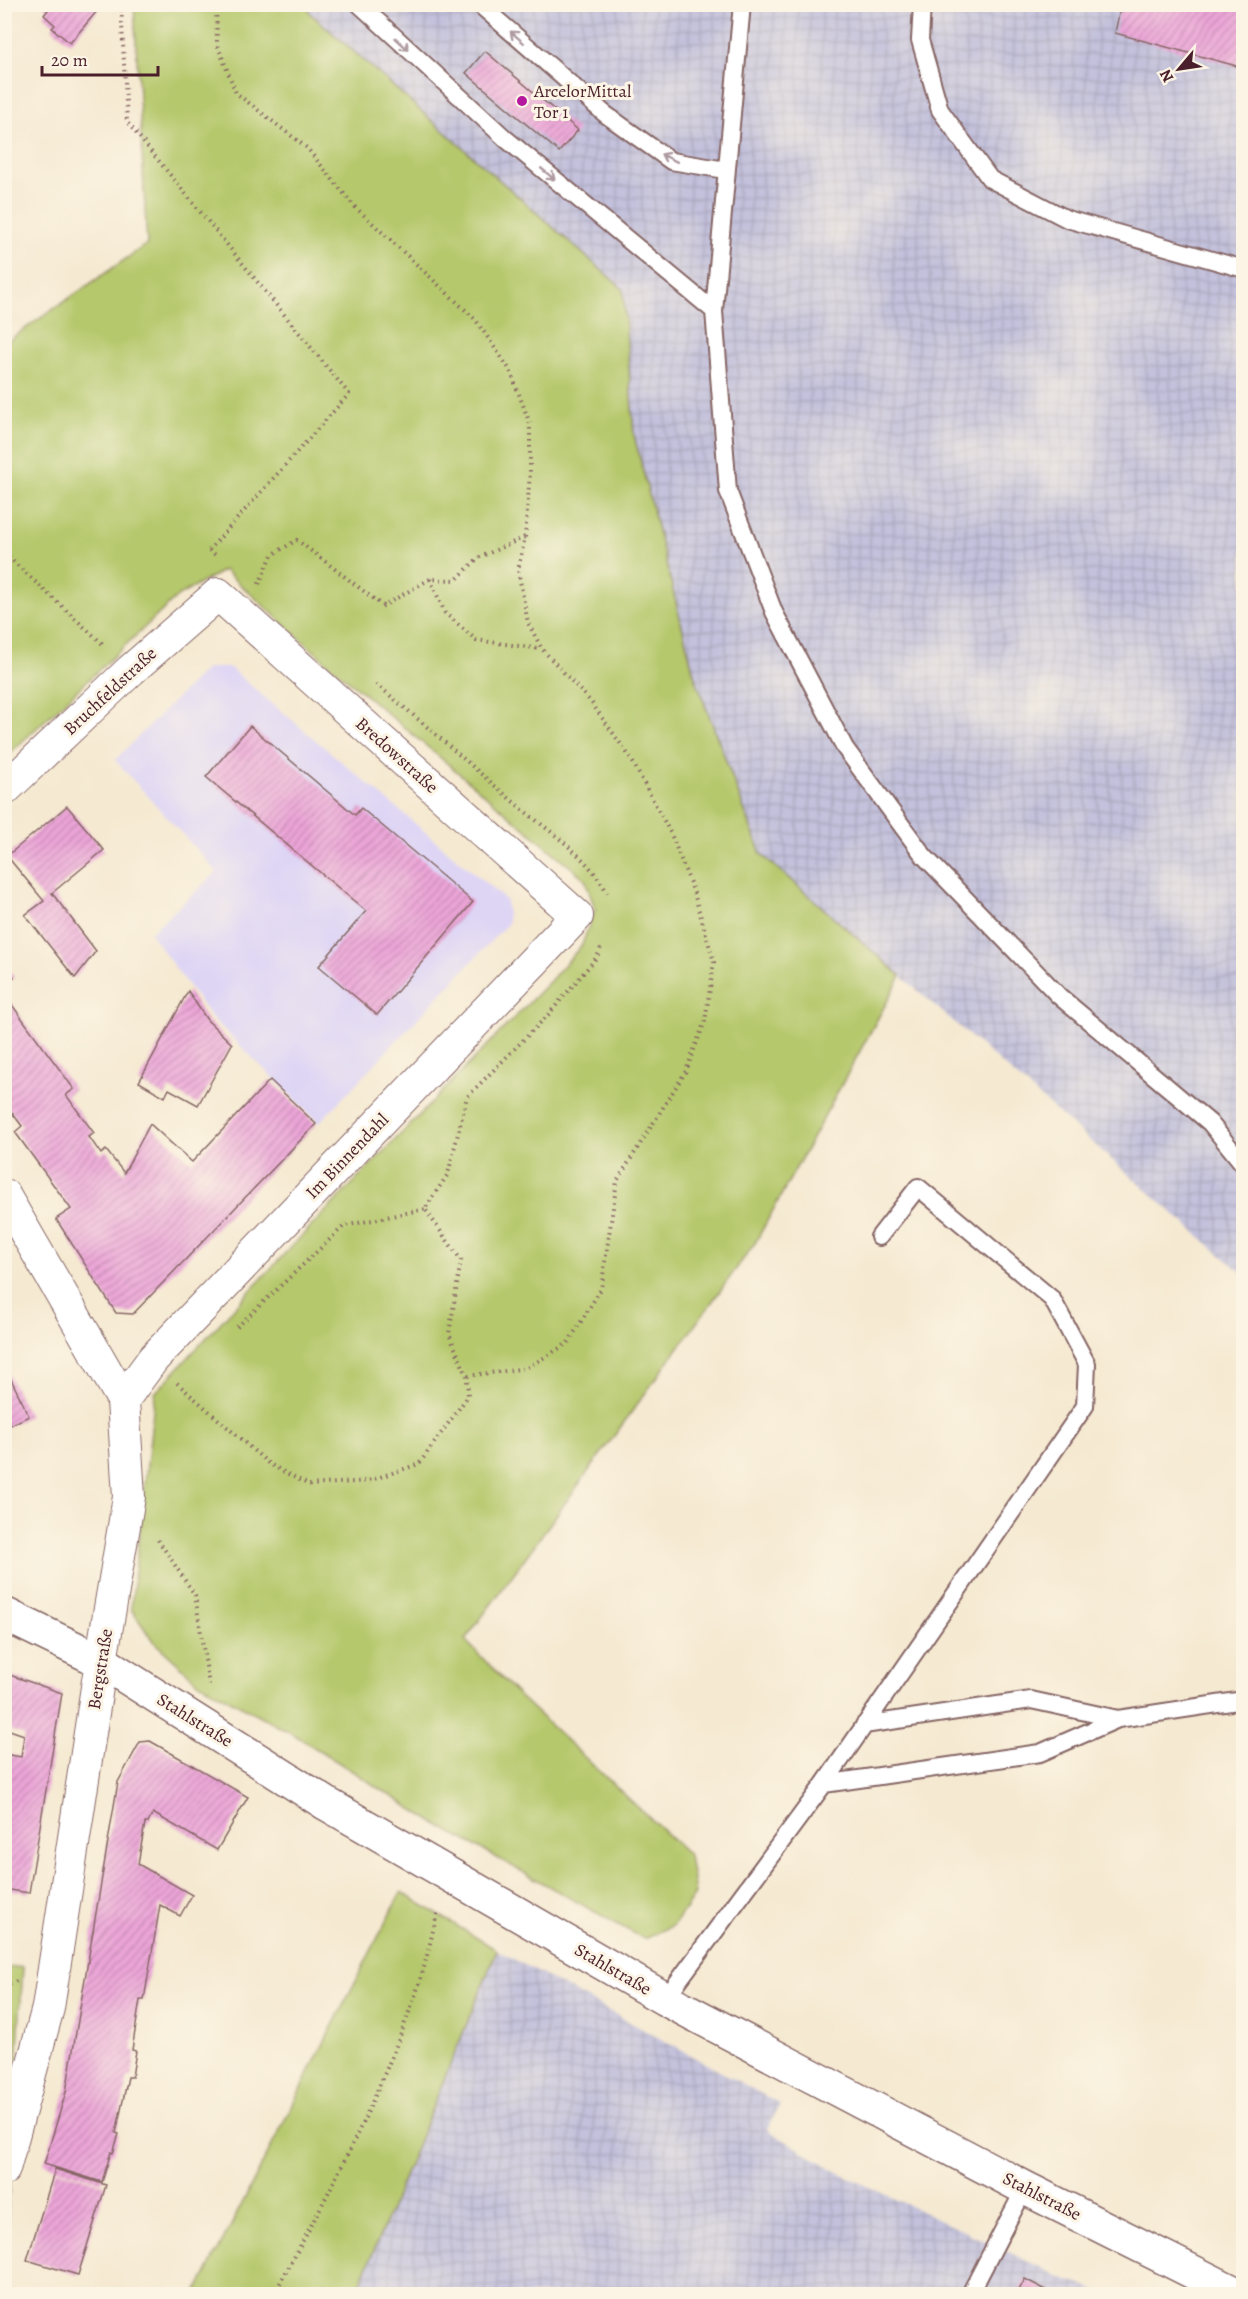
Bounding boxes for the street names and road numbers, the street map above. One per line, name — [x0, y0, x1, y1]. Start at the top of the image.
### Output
street label: Bruchfeldstraße — [58, 642, 162, 740]
street label: Bredowstraße — [351, 712, 443, 798]
street label: Im Binnendahl — [300, 1108, 394, 1204]
street label: Bergstraße — [82, 1627, 118, 1711]
street label: Stahlstraße — [153, 1687, 237, 1753]
street label: Stahlstraße — [570, 1937, 656, 2001]
street label: Stahlstraße — [999, 2166, 1085, 2226]

